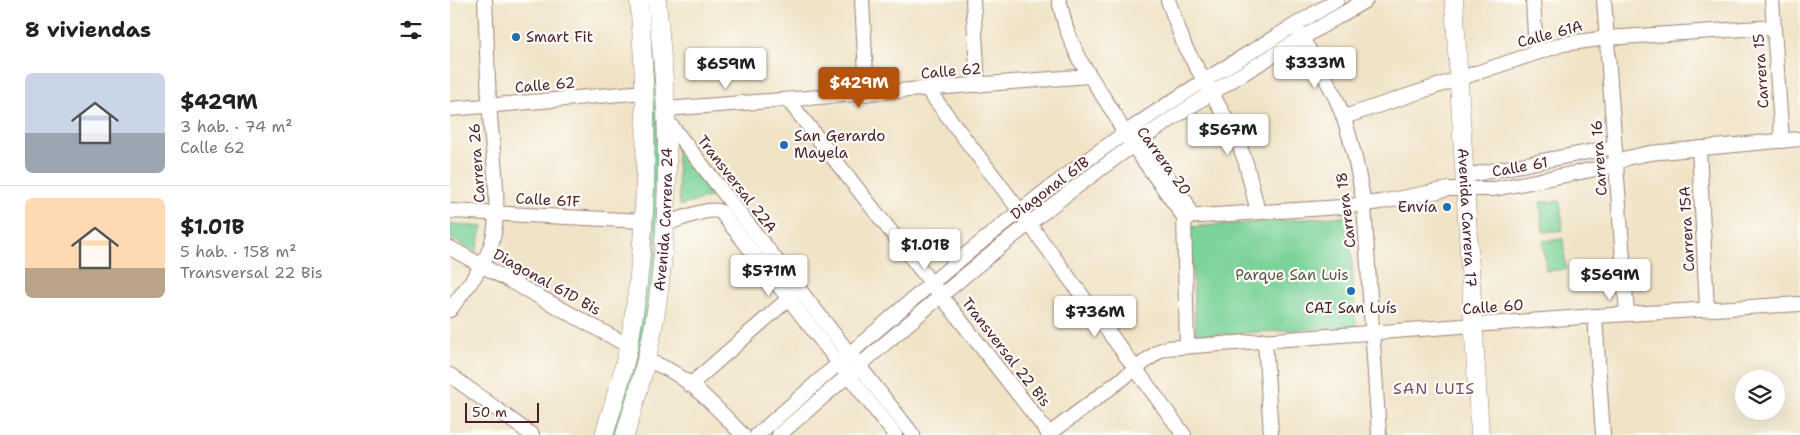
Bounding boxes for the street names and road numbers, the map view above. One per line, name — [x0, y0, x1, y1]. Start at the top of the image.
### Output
street label: Calle 61A — [1515, 16, 1585, 52]
street label: Carrera 15 — [1748, 33, 1774, 109]
street label: Calle 62 — [920, 58, 982, 84]
street label: Calle 62 — [514, 72, 576, 98]
street label: Carrera 16 — [1586, 119, 1612, 197]
street label: Carrera 26 — [464, 122, 490, 204]
street label: Carrera 20 — [1132, 123, 1196, 199]
street label: Transversal 22A — [693, 131, 781, 237]
street label: Avenida Carrera 24 — [649, 147, 677, 292]
street label: Avenida Carrera 17 — [1453, 147, 1481, 288]
street label: Diagonal 61B — [1007, 152, 1094, 224]
street label: Calle 61 — [1491, 152, 1549, 182]
street label: Carrera 18 — [1331, 171, 1361, 249]
street label: Carrera 15A — [1675, 186, 1699, 272]
street label: Calle 61F — [515, 188, 581, 212]
street label: Diagonal 61D Bis — [490, 244, 604, 320]
street label: Transversal 22 Bis — [957, 293, 1055, 411]
street label: Calle 60 — [1462, 295, 1524, 319]

